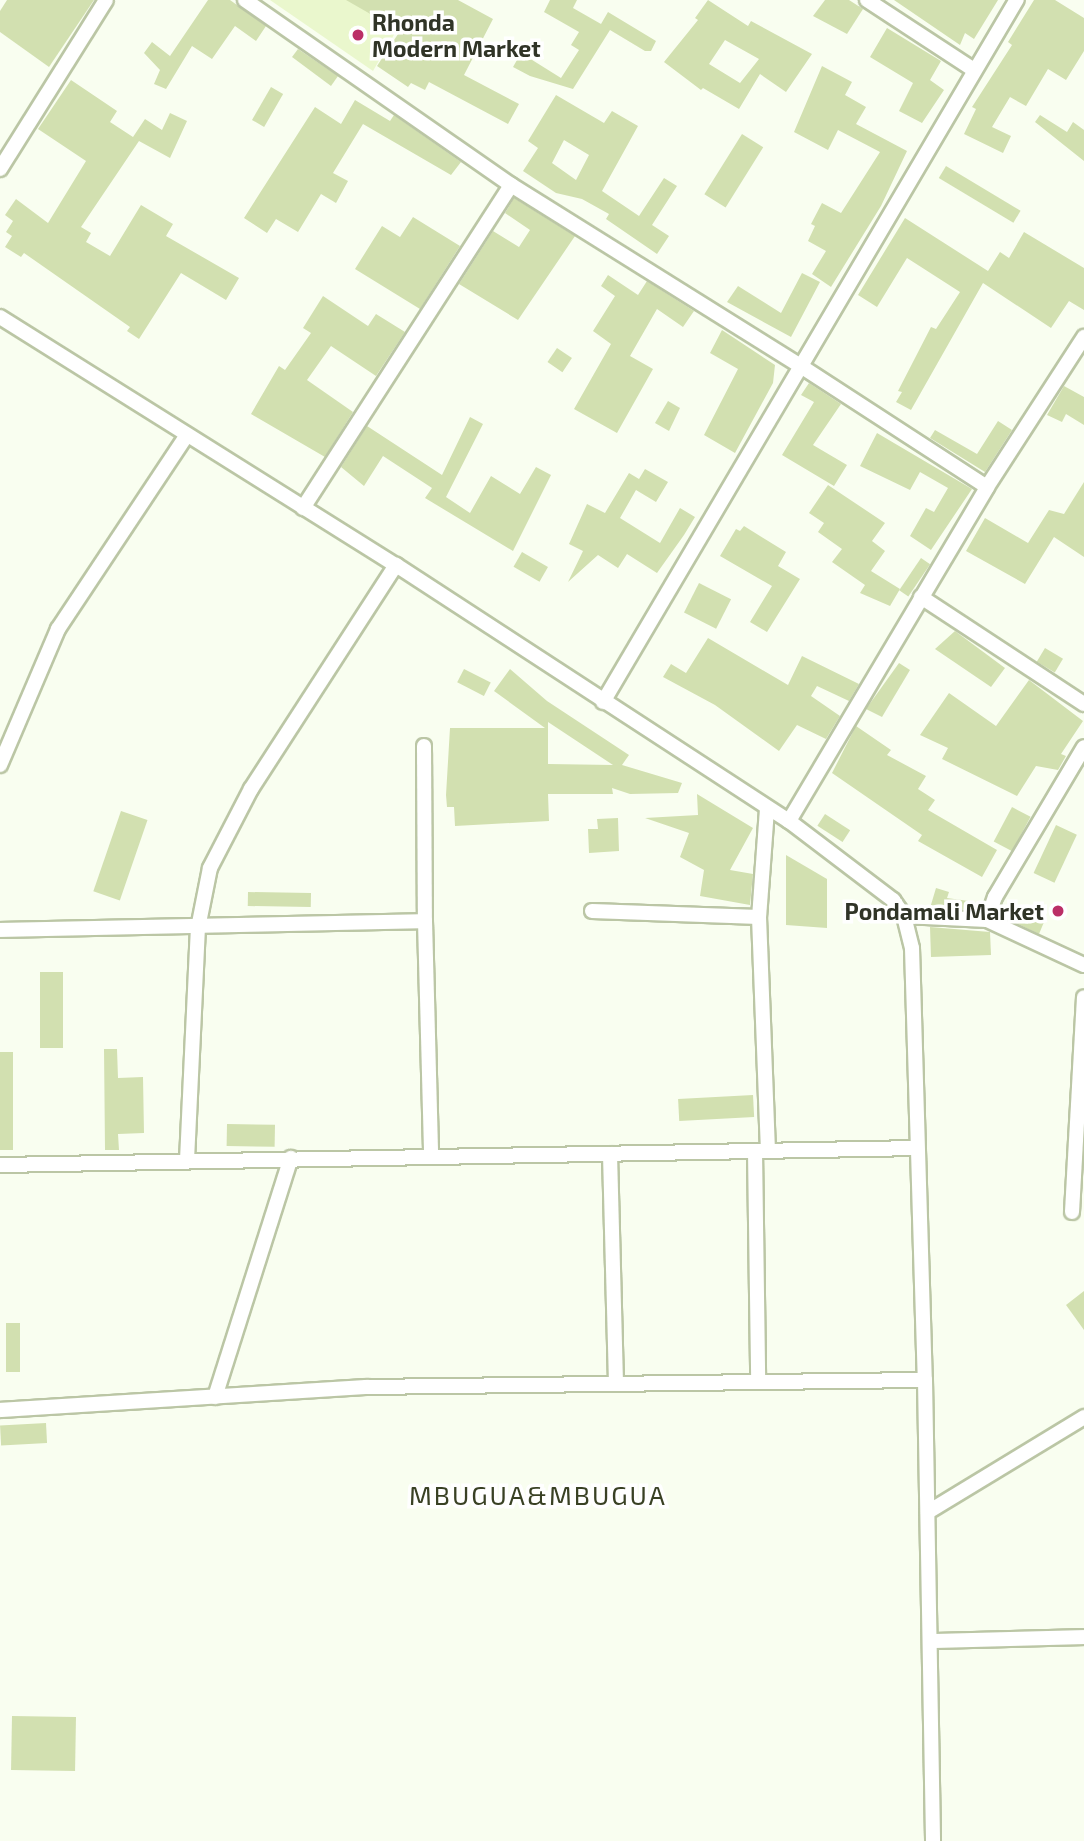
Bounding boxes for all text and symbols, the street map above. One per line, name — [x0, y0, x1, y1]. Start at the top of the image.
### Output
place label: Rhonda Modern Market — [372, 8, 541, 62]
marker: Rhonda Modern Market — [350, 27, 366, 43]
place label: Pondamali Market — [845, 897, 1044, 925]
marker: Pondamali Market — [1050, 903, 1066, 919]
district label: MBUGUA&MBUGUA — [411, 1479, 665, 1511]

